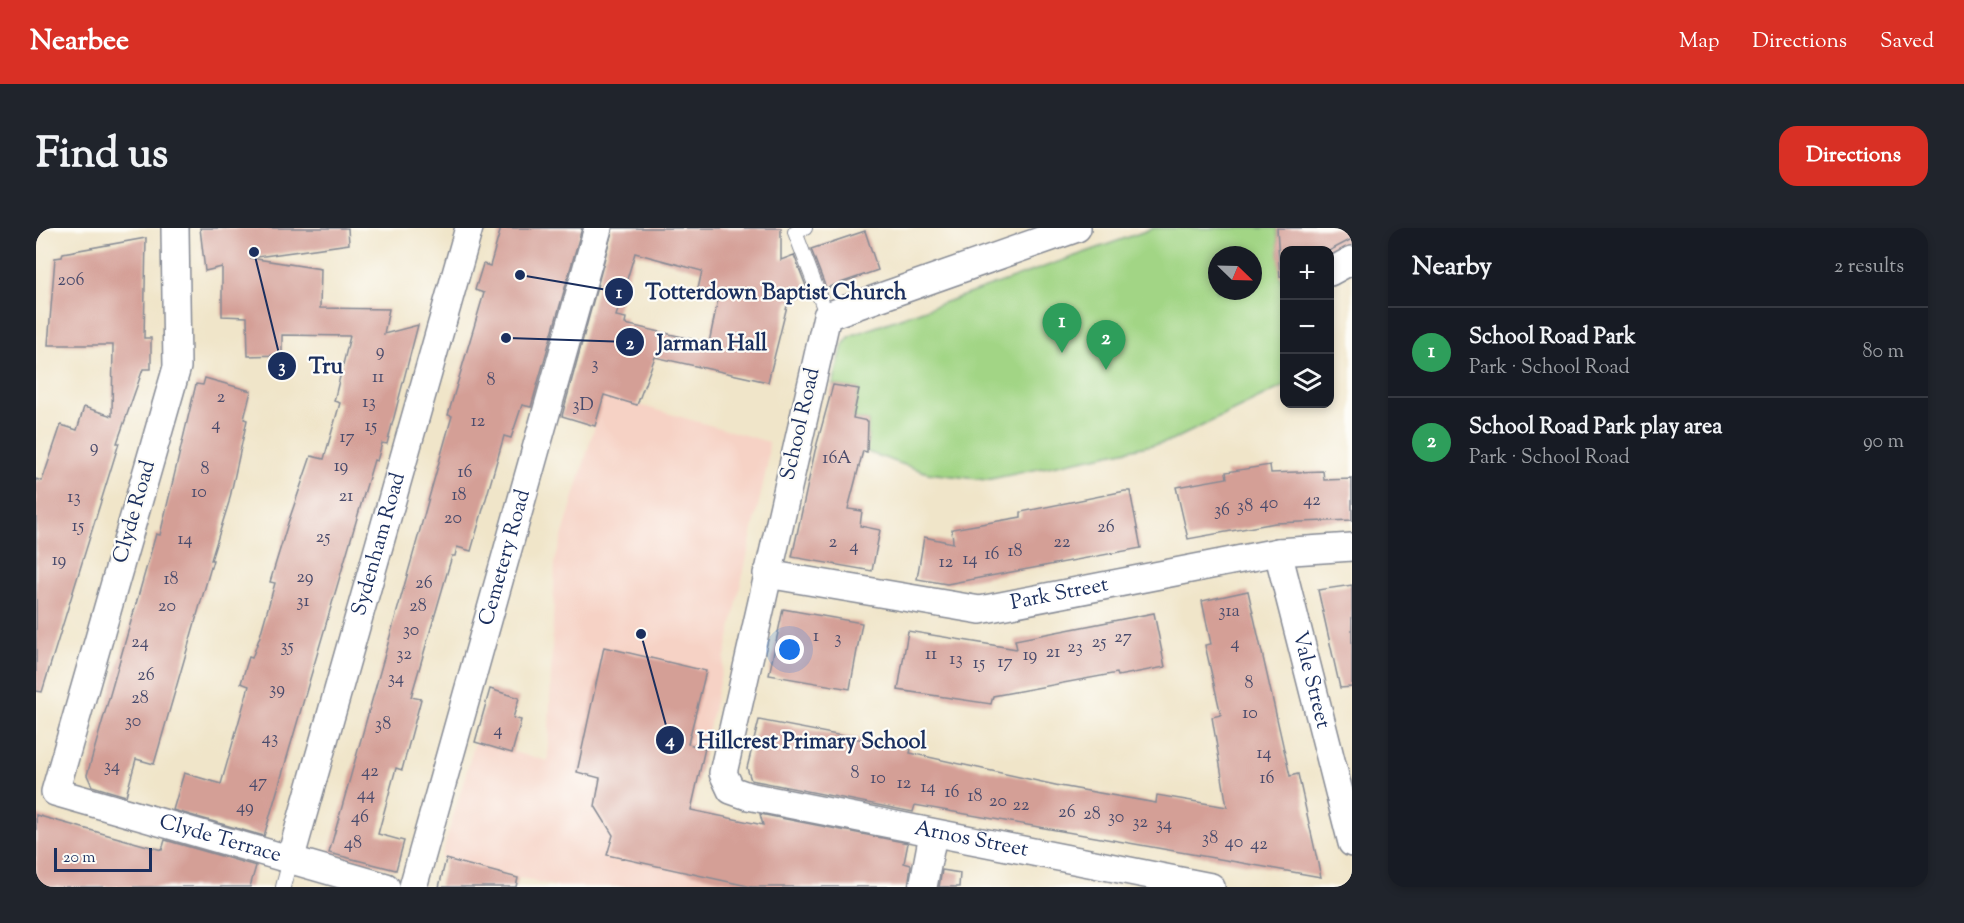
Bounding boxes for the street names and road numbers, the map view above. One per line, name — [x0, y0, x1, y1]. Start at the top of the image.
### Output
street label: School Road — [774, 365, 829, 483]
street label: Clyde Road — [106, 457, 164, 567]
street label: Sydenham Road — [345, 469, 414, 620]
street label: Cemetery Road — [472, 486, 539, 629]
street label: Park Street — [1008, 570, 1111, 619]
street label: Vale Street — [1284, 628, 1337, 732]
street label: Clyde Terrace — [156, 808, 285, 871]
street label: Arnos Street — [912, 814, 1031, 866]

